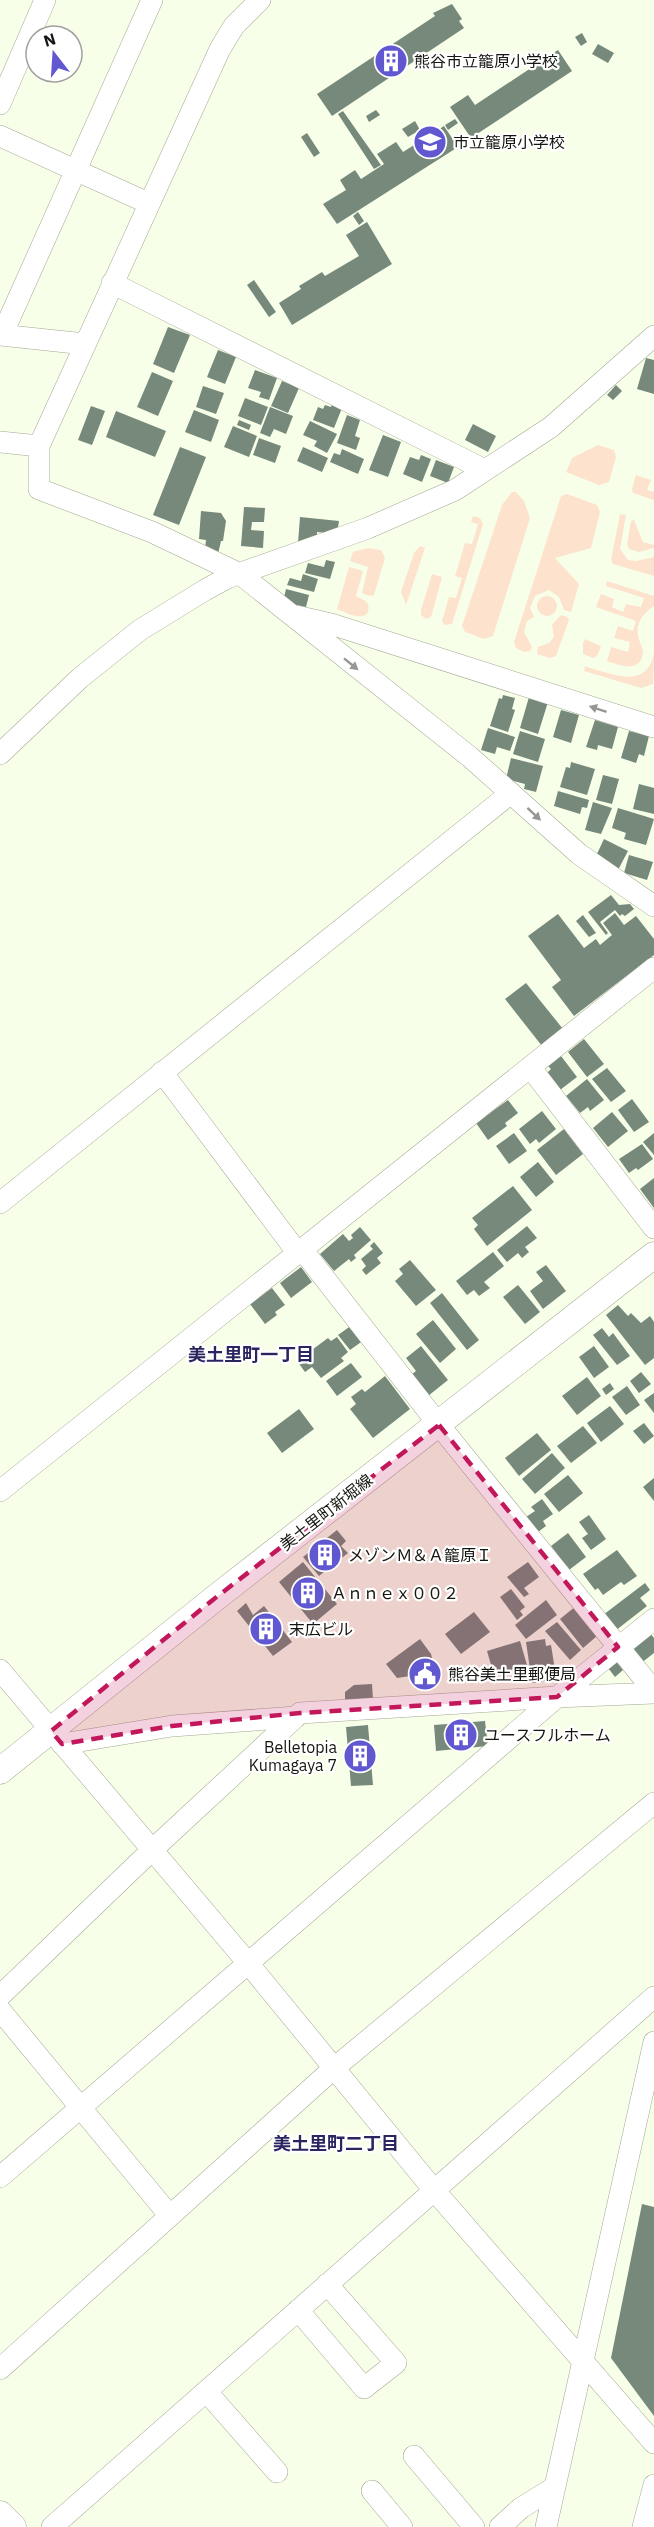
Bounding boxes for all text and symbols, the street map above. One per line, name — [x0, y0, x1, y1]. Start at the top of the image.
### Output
north arrow — [24, 24, 84, 84]
text: N — [41, 28, 58, 51]
building icon: 熊谷市立籠原小学校 — [373, 43, 409, 79]
place label: 熊谷市立籠原小学校 — [414, 51, 558, 71]
school or university icon: 市立籠原小学校 — [412, 124, 448, 160]
place label: 市立籠原小学校 — [453, 132, 565, 152]
one-way arrow — [343, 657, 359, 670]
one-way arrow — [589, 704, 607, 713]
one-way arrow — [526, 807, 541, 820]
district label: 美土里町一丁目 — [188, 1343, 314, 1366]
street label: 美土里町新堀線 — [276, 1470, 376, 1554]
building icon: メゾンＭ＆Ａ籠原Ｉ — [307, 1537, 343, 1573]
place label: メゾンＭ＆Ａ籠原Ｉ — [348, 1545, 492, 1565]
building icon: Ａｎｎｅｘ００２ — [290, 1575, 326, 1611]
place label: Ａｎｎｅｘ００２ — [331, 1583, 459, 1603]
building icon: 末広ビル — [248, 1611, 284, 1647]
place label: 末広ビル — [289, 1619, 353, 1639]
public building icon: 熊谷美土里郵便局 — [407, 1656, 443, 1692]
place label: 熊谷美土里郵便局 — [448, 1664, 576, 1684]
building icon: ユースフルホーム — [443, 1717, 479, 1753]
place label: ユースフルホーム — [484, 1725, 611, 1745]
place label: Belletopia Kumagaya 7 — [249, 1737, 337, 1775]
building icon: Belletopia Kumagaya 7 — [342, 1738, 378, 1774]
district label: 美土里町二丁目 — [273, 2132, 399, 2155]

